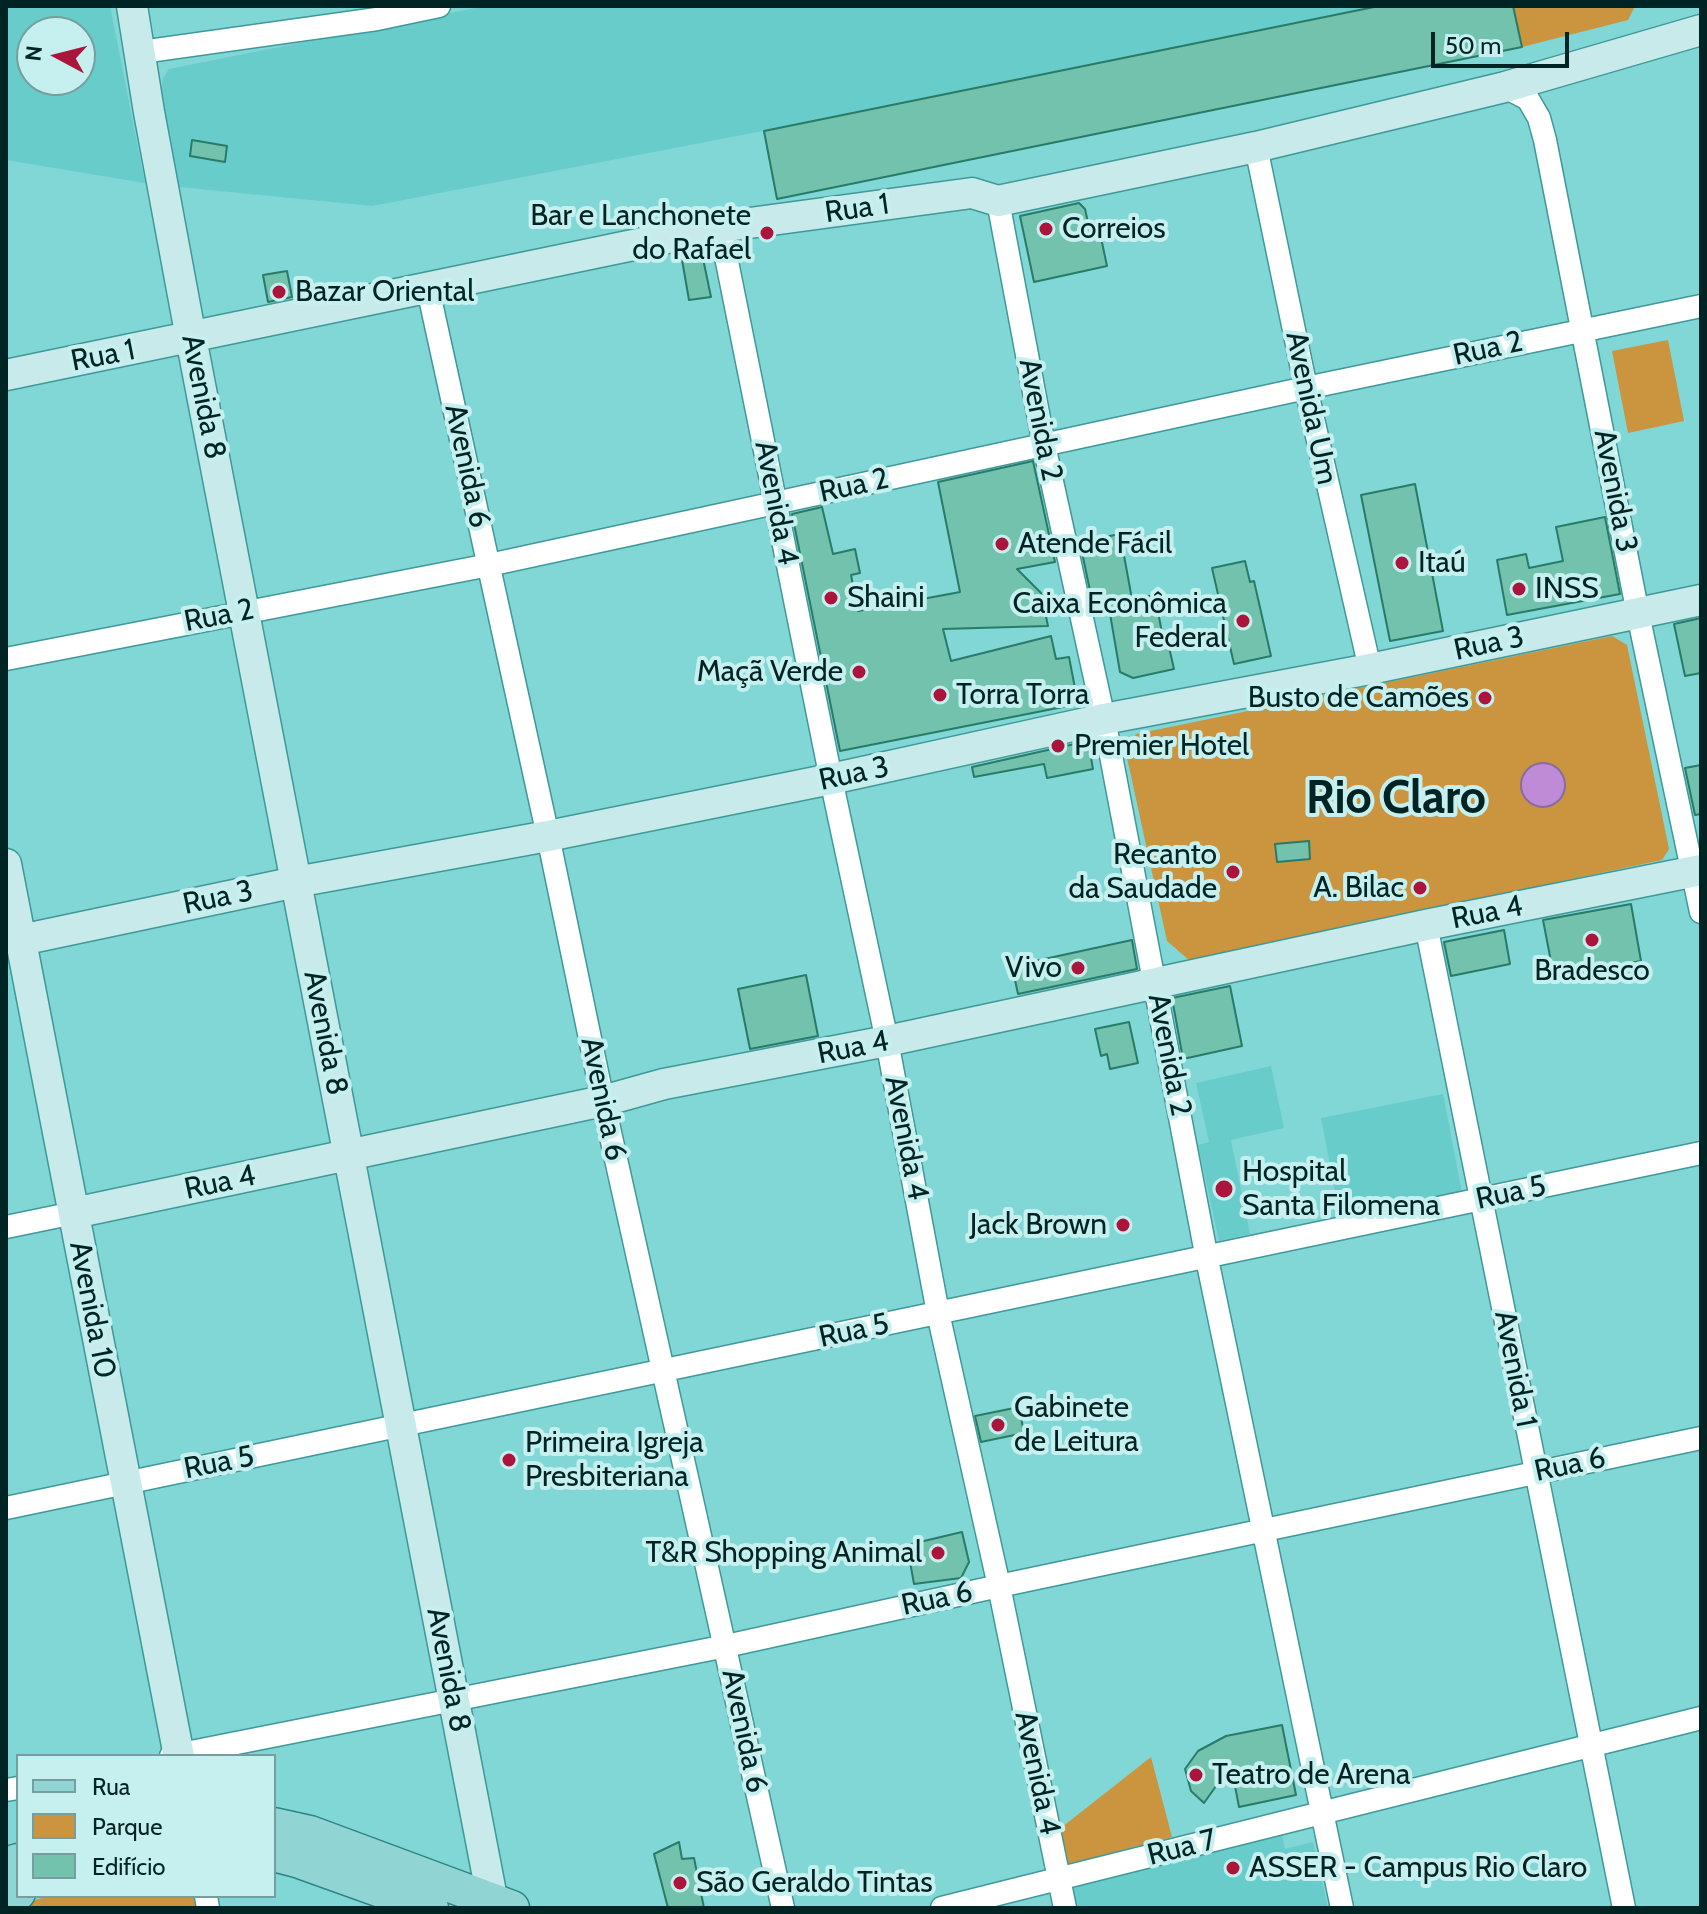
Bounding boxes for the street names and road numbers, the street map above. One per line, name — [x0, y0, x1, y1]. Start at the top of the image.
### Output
street label: Rua 1 — [823, 187, 891, 231]
street label: Rua 2 — [1450, 324, 1526, 374]
street label: Avenida Um — [1277, 328, 1345, 488]
street label: Rua 1 — [68, 332, 138, 380]
street label: Avenida 8 — [173, 332, 233, 462]
street label: Avenida 2 — [1011, 356, 1069, 484]
street label: Avenida 6 — [436, 401, 498, 531]
street label: Avenida 3 — [1585, 426, 1645, 556]
street label: Avenida 4 — [746, 438, 806, 568]
street label: Rua 2 — [816, 461, 892, 511]
street label: Rua 2 — [181, 592, 257, 640]
street label: Rua 3 — [1451, 619, 1527, 669]
street label: Rua 3 — [816, 749, 892, 799]
street label: Rua 3 — [180, 873, 256, 923]
street label: Rua 4 — [1448, 888, 1526, 938]
street label: Avenida 8 — [295, 968, 355, 1098]
street label: Avenida 2 — [1140, 991, 1198, 1119]
street label: Rua 4 — [814, 1023, 892, 1073]
street label: Avenida 6 — [572, 1034, 634, 1164]
street label: Avenida 4 — [876, 1073, 936, 1203]
street label: Rua 4 — [181, 1158, 259, 1208]
street label: Rua 5 — [1473, 1168, 1549, 1218]
street label: Avenida 10 — [61, 1238, 123, 1382]
street label: Rua 5 — [816, 1306, 892, 1356]
street label: Avenida 1 — [1486, 1308, 1544, 1430]
street label: Rua 5 — [181, 1439, 257, 1487]
street label: Rua 6 — [1531, 1440, 1609, 1490]
street label: Rua 6 — [898, 1574, 976, 1624]
street label: Avenida 8 — [418, 1605, 478, 1735]
street label: Avenida 6 — [713, 1666, 775, 1796]
street label: Avenida 4 — [1006, 1708, 1068, 1838]
street label: Rua 7 — [1144, 1822, 1220, 1874]

